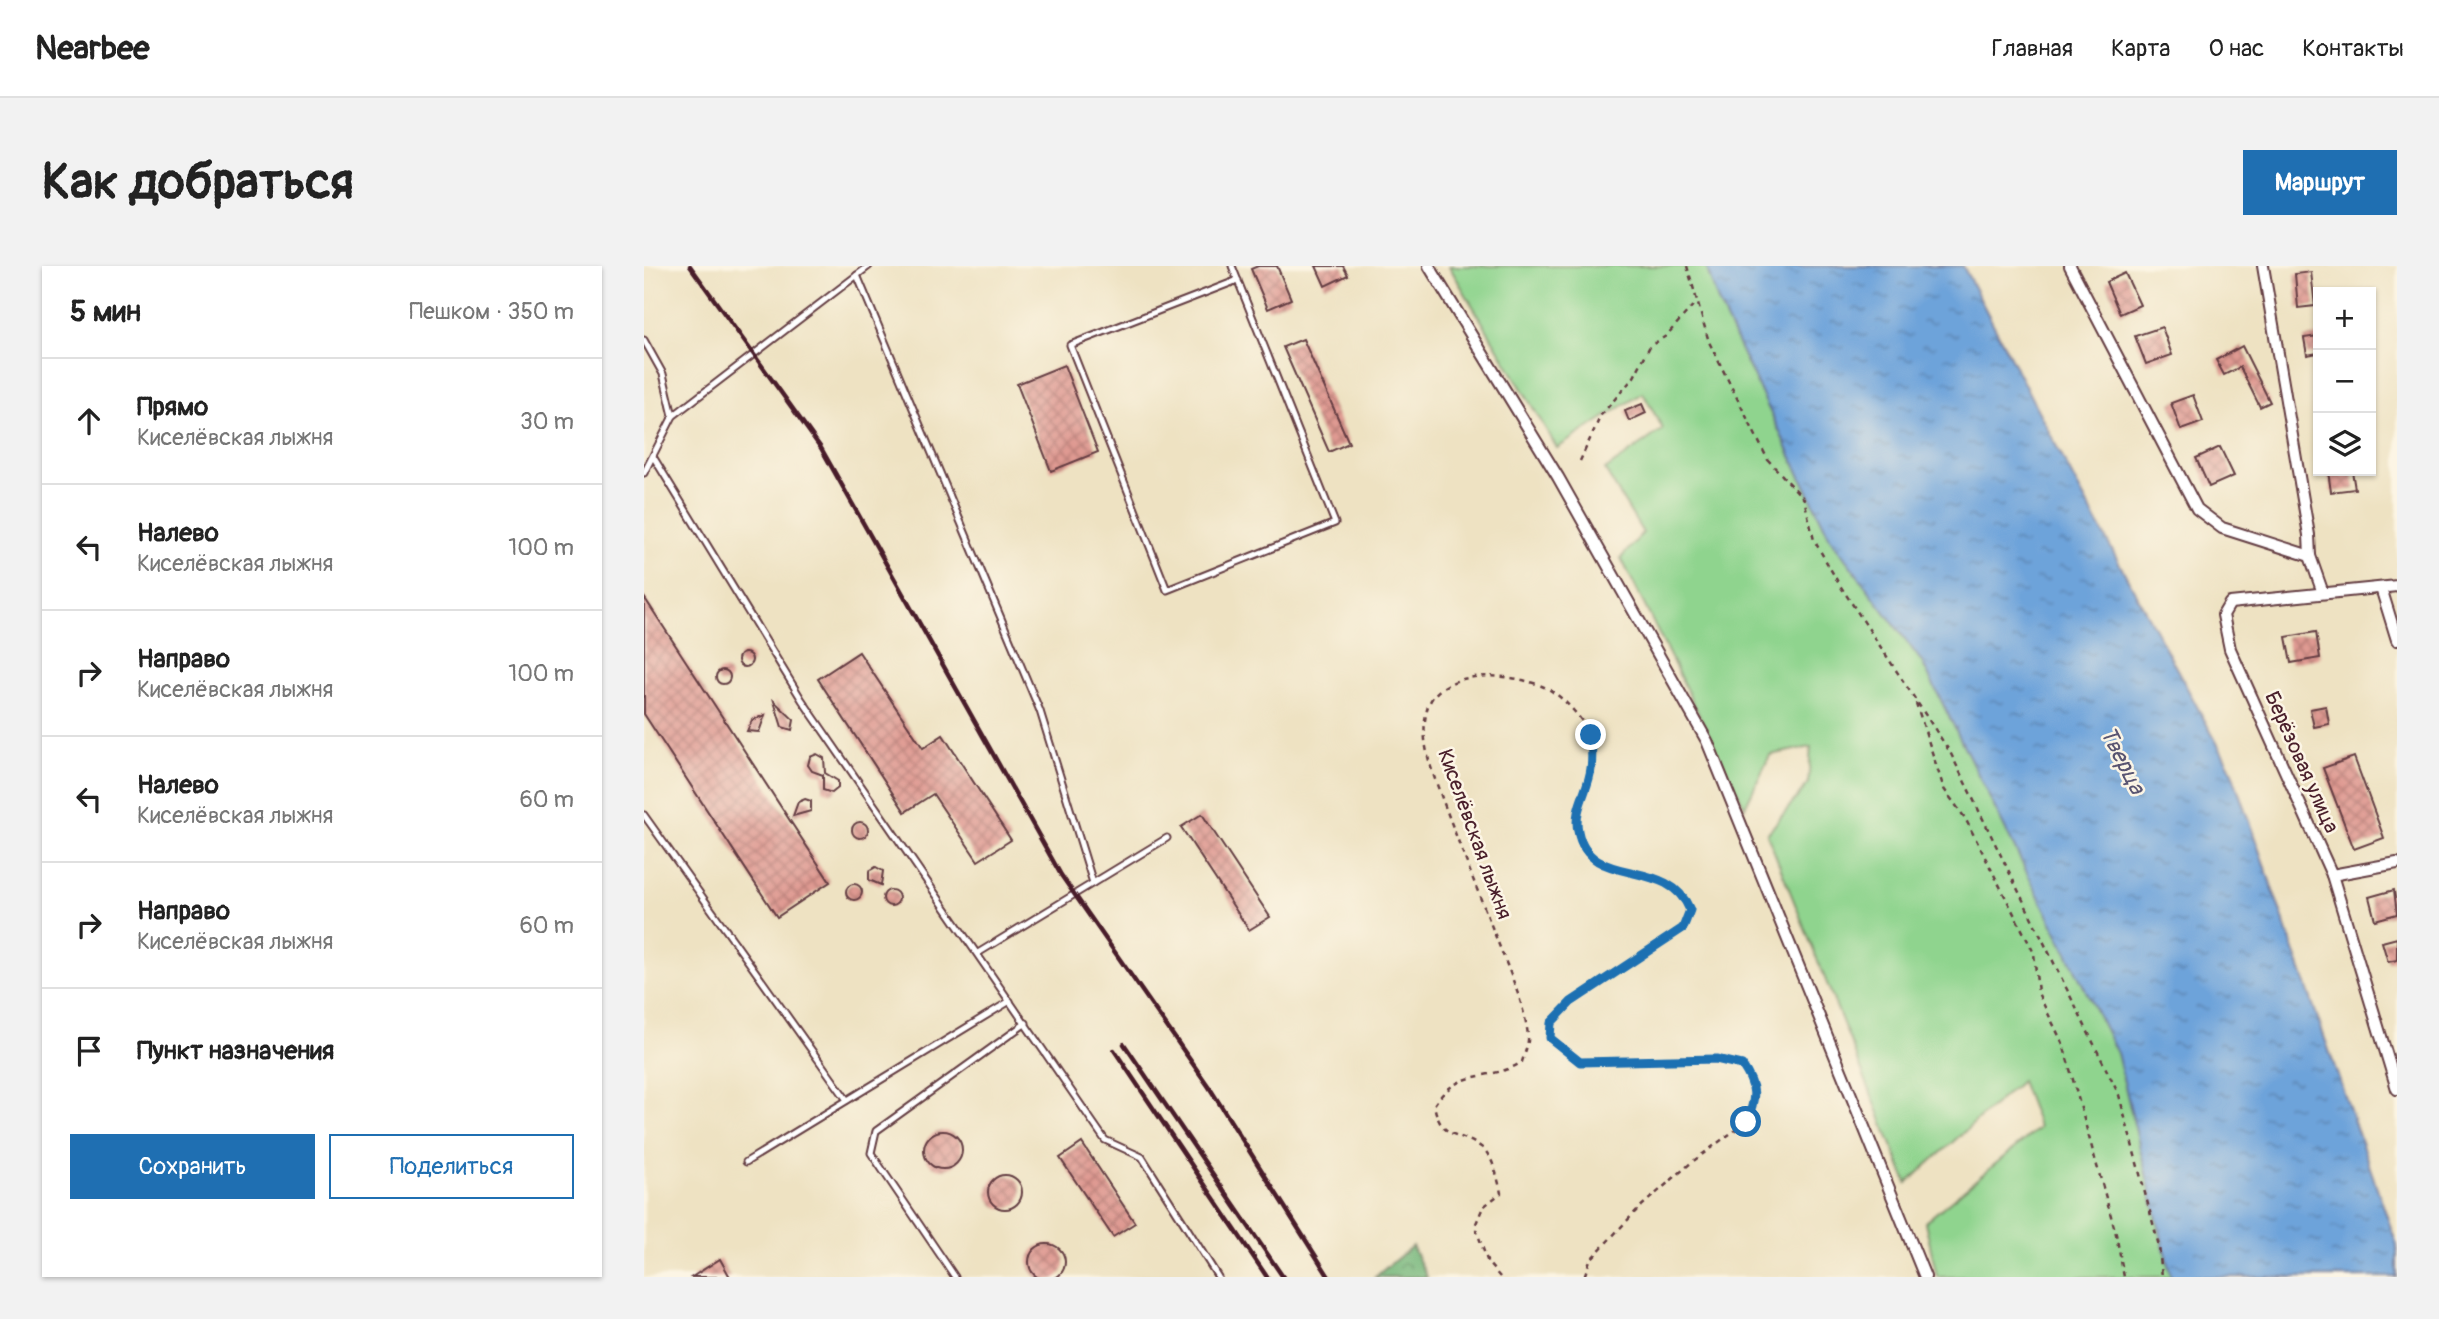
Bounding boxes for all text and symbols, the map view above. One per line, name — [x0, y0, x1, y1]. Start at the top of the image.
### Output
text: Nearbee — [35, 28, 149, 69]
text: Главная — [1992, 34, 2073, 63]
text: Карта — [2111, 34, 2171, 63]
text: О нас — [2209, 34, 2264, 63]
text: Контакты — [2302, 34, 2404, 63]
button: Маршрут — [2243, 150, 2397, 215]
text: Как добраться — [42, 152, 354, 213]
map controls — [2313, 287, 2376, 476]
button: + — [2313, 287, 2376, 350]
text: 5 мин — [70, 293, 141, 330]
text: Пешком · 350 m — [409, 297, 574, 326]
button: − — [2313, 350, 2376, 413]
text: Прямо — [137, 391, 208, 423]
icon: ahead — [70, 402, 108, 440]
text: 30 m — [520, 407, 574, 436]
button: layers — [2313, 413, 2376, 476]
text: Киселёвская лыжня — [137, 423, 333, 452]
text: Налево — [137, 517, 219, 549]
icon: left — [70, 528, 108, 566]
text: 100 m — [508, 533, 574, 562]
text: Киселёвская лыжня — [137, 549, 333, 578]
text: Направо — [137, 643, 230, 675]
icon: right — [70, 654, 108, 692]
text: 100 m — [508, 659, 574, 688]
text: Киселёвская лыжня — [137, 675, 333, 704]
street label: Берёзовая улица — [2258, 687, 2345, 837]
route end — [1575, 719, 1606, 750]
water label: Тверца — [2093, 722, 2152, 800]
street label: Киселёвская лыжня — [1431, 745, 1518, 923]
text: Налево — [137, 769, 219, 801]
icon: left — [70, 780, 108, 818]
text: 60 m — [519, 785, 574, 814]
text: Киселёвская лыжня — [137, 801, 333, 830]
text: Направо — [137, 895, 230, 927]
icon: right — [70, 906, 108, 944]
text: 60 m — [519, 911, 574, 940]
text: Киселёвская лыжня — [137, 927, 333, 956]
icon: arrive — [70, 1032, 108, 1070]
text: Пункт назначения — [137, 1035, 334, 1067]
route start — [1730, 1106, 1761, 1137]
button: Сохранить — [70, 1134, 315, 1199]
button: Поделиться — [329, 1134, 574, 1199]

